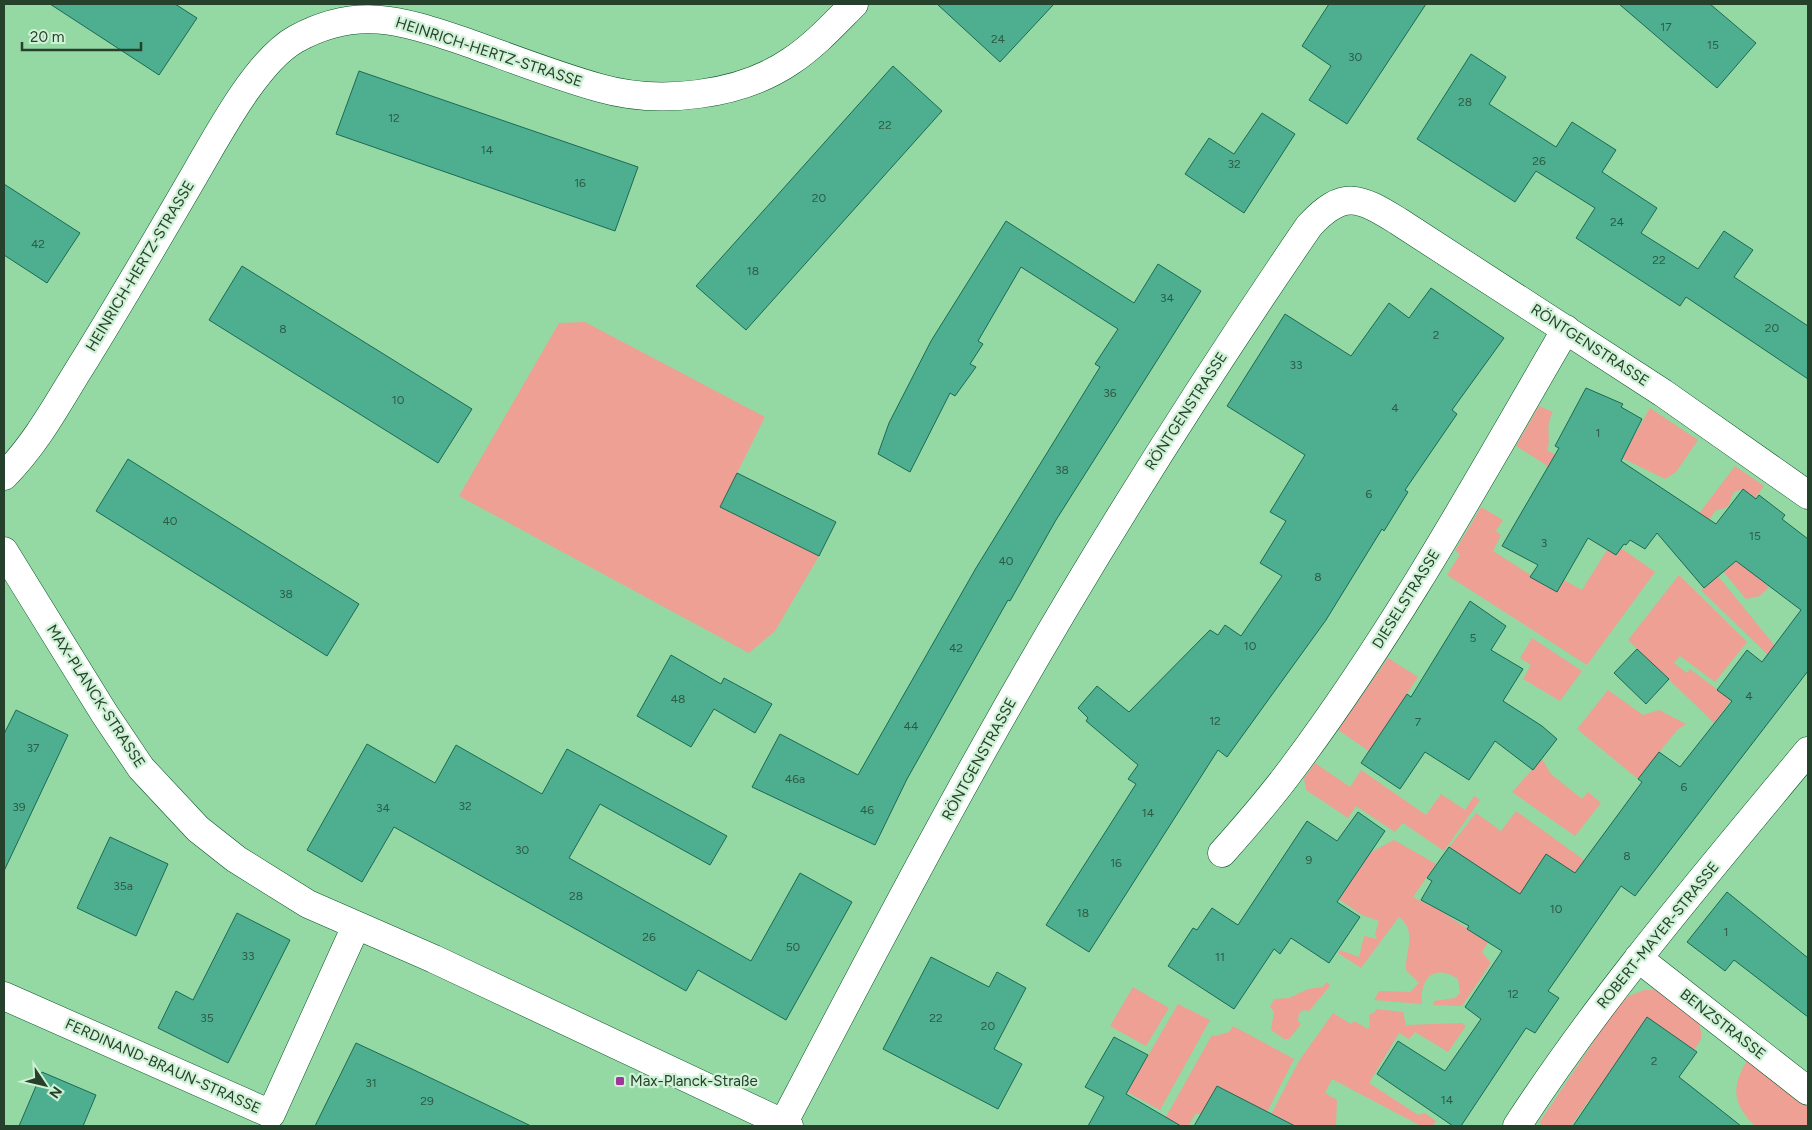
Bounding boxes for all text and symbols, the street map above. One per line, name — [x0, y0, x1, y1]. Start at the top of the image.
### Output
street label: HEINRICH-HERTZ-STRASSE — [393, 13, 585, 91]
scale bar — [22, 20, 141, 52]
house number: 17 — [1660, 20, 1672, 34]
text: 20 m — [30, 28, 64, 46]
house number: 24 — [991, 32, 1006, 46]
house number: 15 — [1707, 38, 1719, 52]
house number: 30 — [1348, 50, 1362, 64]
house number: 28 — [1458, 95, 1472, 109]
house number: 12 — [388, 111, 400, 125]
house number: 22 — [878, 118, 892, 132]
house number: 14 — [481, 143, 494, 157]
house number: 26 — [1532, 154, 1546, 168]
house number: 32 — [1227, 157, 1241, 171]
house number: 16 — [574, 176, 586, 190]
street label: HEINRICH-HERTZ-STRASSE — [82, 178, 198, 354]
house number: 20 — [812, 191, 827, 205]
house number: 24 — [1610, 215, 1625, 229]
house number: 42 — [31, 237, 45, 251]
house number: 22 — [1652, 253, 1666, 267]
house number: 18 — [747, 264, 759, 278]
house number: 34 — [1160, 291, 1175, 305]
street label: RÖNTGENSTRASSE — [1528, 300, 1652, 390]
house number: 20 — [1765, 321, 1780, 335]
house number: 8 — [279, 322, 287, 336]
house number: 2 — [1433, 328, 1439, 342]
street label: RÖNTGENSTRASSE — [1141, 349, 1231, 473]
house number: 33 — [1289, 358, 1303, 372]
house number: 36 — [1103, 386, 1117, 400]
house number: 10 — [392, 393, 405, 407]
house number: 4 — [1391, 401, 1399, 415]
house number: 1 — [1596, 426, 1600, 440]
house number: 38 — [1055, 463, 1069, 477]
house number: 6 — [1366, 487, 1373, 501]
house number: 40 — [162, 514, 178, 528]
house number: 15 — [1749, 529, 1761, 543]
house number: 3 — [1541, 536, 1547, 550]
street label: DIESELSTRASSE — [1368, 546, 1444, 652]
house number: 40 — [998, 554, 1014, 568]
house number: 8 — [1314, 570, 1322, 584]
house number: 38 — [279, 587, 293, 601]
street label: MAX-PLANCK-STRASSE — [43, 621, 149, 771]
house number: 5 — [1470, 631, 1477, 645]
house number: 10 — [1244, 639, 1257, 653]
house number: 42 — [949, 641, 963, 655]
house number: 4 — [1745, 689, 1753, 703]
house number: 48 — [671, 692, 685, 706]
street label: RÖNTGENSTRASSE — [938, 695, 1020, 823]
house number: 12 — [1209, 714, 1221, 728]
house number: 7 — [1415, 715, 1422, 729]
house number: 44 — [904, 719, 919, 733]
house number: 37 — [27, 741, 40, 755]
house number: 46a — [785, 772, 805, 786]
house number: 6 — [1681, 780, 1688, 794]
house number: 32 — [458, 799, 472, 813]
house number: 39 — [12, 800, 26, 814]
house number: 34 — [376, 801, 391, 815]
house number: 46 — [860, 803, 874, 817]
house number: 14 — [1142, 806, 1155, 820]
house number: 30 — [515, 843, 529, 857]
house number: 8 — [1623, 849, 1631, 863]
house number: 9 — [1306, 853, 1313, 867]
house number: 16 — [1110, 856, 1122, 870]
street label: ROBERT-MAYER-STRASSE — [1593, 858, 1723, 1012]
house number: 35a — [113, 879, 133, 893]
house number: 28 — [569, 889, 583, 903]
house number: 10 — [1550, 902, 1563, 916]
house number: 18 — [1077, 906, 1089, 920]
house number: 1 — [1724, 925, 1728, 939]
house number: 26 — [642, 930, 656, 944]
house number: 50 — [786, 940, 801, 954]
house number: 33 — [241, 949, 255, 963]
house number: 11 — [1215, 950, 1225, 964]
street label: BENZSTRASSE — [1677, 985, 1769, 1063]
house number: 12 — [1507, 987, 1519, 1001]
house number: 35 — [200, 1011, 214, 1025]
house number: 22 — [929, 1011, 943, 1025]
street label: FERDINAND-BRAUN-STRASSE — [62, 1015, 264, 1117]
house number: 20 — [981, 1019, 996, 1033]
house number: 2 — [1651, 1054, 1657, 1068]
north arrow — [20, 1060, 70, 1110]
place label: Max-Planck-Straße — [630, 1072, 758, 1090]
marker: Max-Planck-Straße — [614, 1075, 626, 1087]
house number: 31 — [365, 1076, 377, 1090]
text: N — [45, 1083, 65, 1101]
house number: 14 — [1441, 1093, 1454, 1107]
house number: 29 — [420, 1094, 434, 1108]

